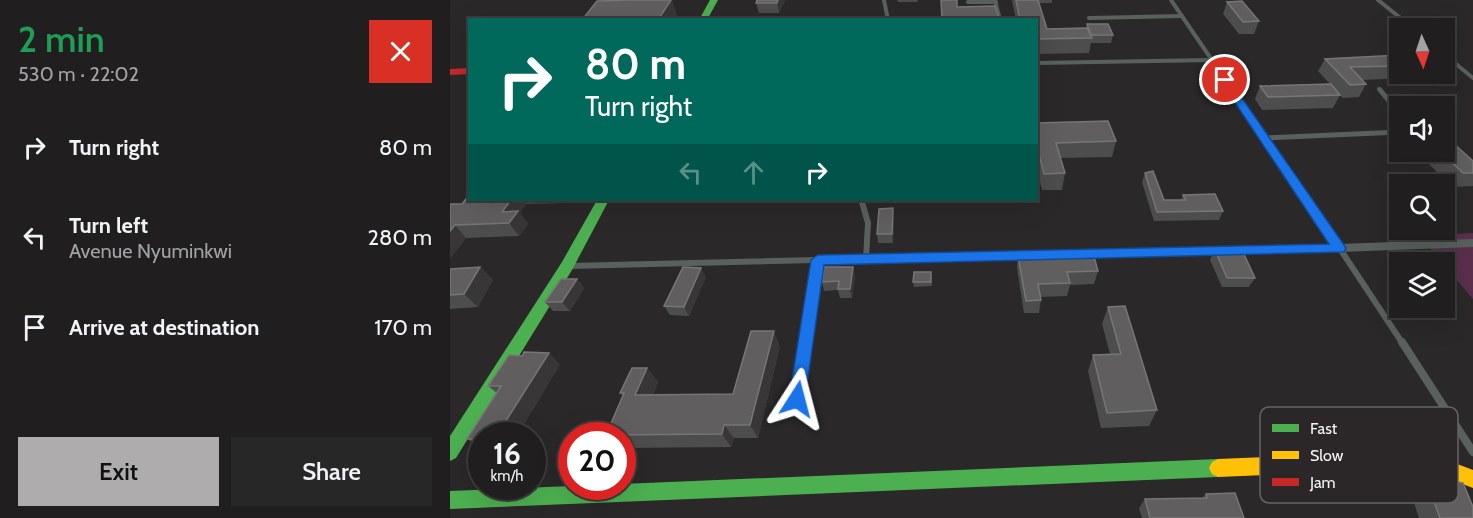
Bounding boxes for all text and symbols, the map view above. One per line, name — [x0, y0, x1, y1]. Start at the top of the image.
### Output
text: 2 min — [18, 17, 105, 61]
north arrow — [1389, 18, 1455, 84]
map controls — [1389, 18, 1455, 318]
button: close — [369, 20, 432, 83]
text: 80 m — [585, 38, 686, 90]
icon: right — [486, 42, 564, 120]
pin — [1199, 54, 1250, 105]
text: 530 m · 22:02 — [18, 62, 139, 86]
icon: arrive — [1208, 63, 1241, 96]
text: Turn right — [585, 90, 692, 123]
button: sound — [1389, 96, 1455, 162]
icon: right — [18, 131, 51, 164]
text: Turn right — [69, 134, 159, 161]
text: 80 m — [379, 134, 432, 161]
icon: left — [674, 156, 707, 189]
icon: ahead — [737, 156, 770, 189]
icon: right — [800, 156, 833, 189]
button: search — [1389, 174, 1455, 240]
text: Turn left — [69, 212, 148, 239]
icon: left — [18, 221, 51, 254]
text: 280 m — [368, 224, 432, 251]
text: Avenue Nyuminkwi — [69, 239, 232, 263]
button: layers — [1389, 252, 1455, 318]
icon: arrive — [18, 311, 51, 344]
text: Arrive at destination — [69, 314, 259, 341]
text: 170 m — [374, 314, 432, 341]
position arrow — [765, 367, 829, 431]
legend — [1260, 407, 1458, 503]
text: Fast — [1310, 419, 1338, 438]
speed limit sign: 20 — [558, 422, 636, 500]
text: 16 — [493, 435, 521, 472]
button: Exit — [18, 437, 219, 506]
button: Share — [231, 437, 432, 506]
text: Slow — [1310, 446, 1344, 465]
text: km/h — [491, 467, 523, 485]
text: Jam — [1309, 473, 1336, 492]

